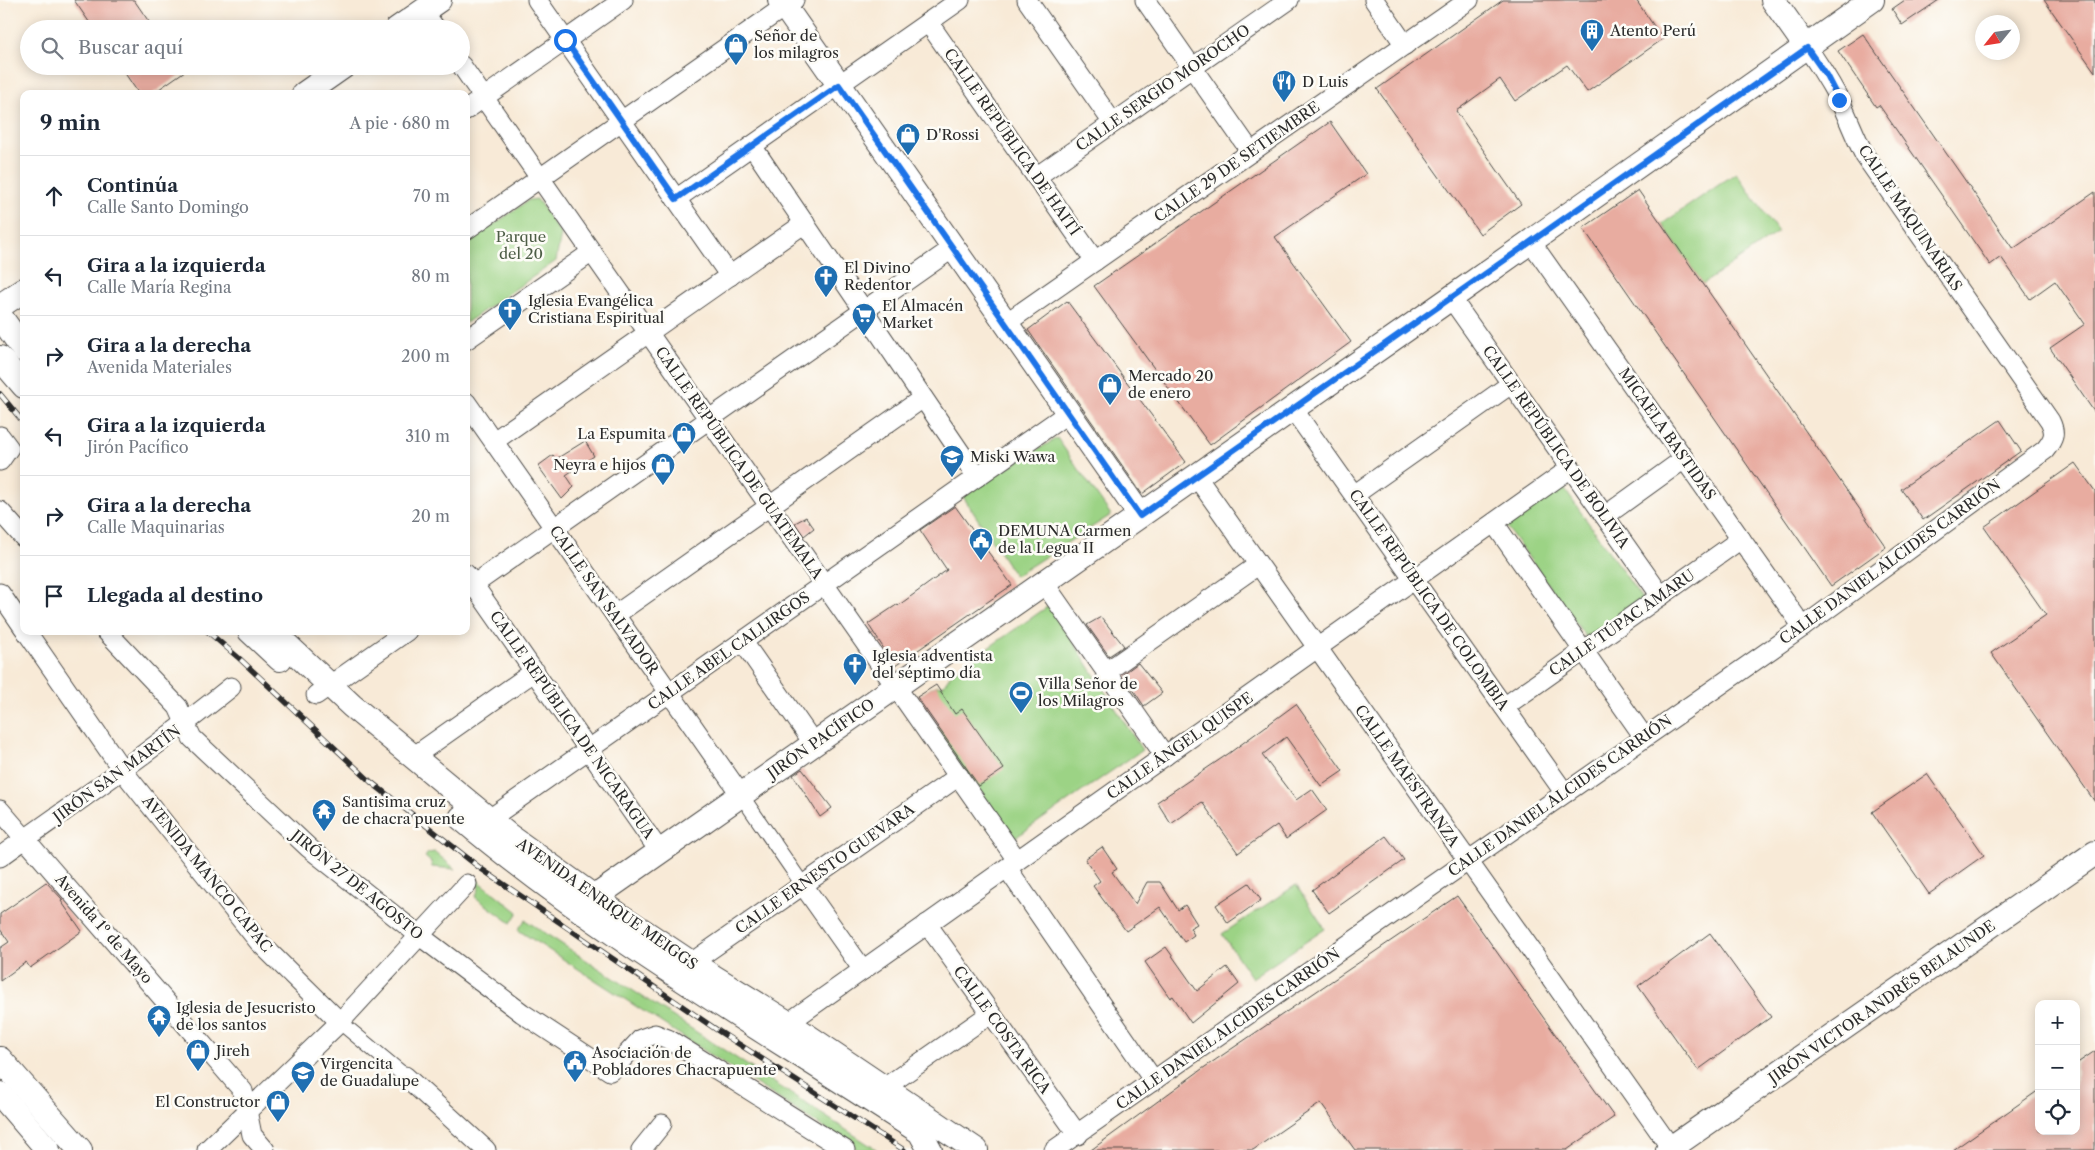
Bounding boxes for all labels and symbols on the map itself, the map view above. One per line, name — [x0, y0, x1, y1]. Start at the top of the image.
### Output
north arrow — [1975, 15, 2020, 60]
building icon: Atento Perú — [1579, 18, 1605, 52]
street label: CALLE SERGIO MOROCHO — [1072, 20, 1253, 155]
place label: Atento Perú — [1609, 21, 1696, 40]
place label: Señor de los milagros — [754, 26, 839, 62]
route start — [554, 29, 577, 52]
shop icon: Señor de los milagros — [723, 32, 749, 66]
street label: CALLE REPÚBLICA DE HAITÍ — [940, 44, 1084, 239]
restaurant icon: D Luis — [1271, 69, 1297, 103]
place label: D Luis — [1302, 72, 1348, 91]
route end — [1828, 89, 1851, 112]
street label: CALLE 29 DE SETIEMBRE — [1150, 97, 1323, 226]
shop icon: D'Rossi — [895, 122, 921, 156]
place label: D'Rossi — [926, 125, 980, 144]
street label: CALLE MAQUINARIAS — [1854, 141, 1966, 294]
park label: Parque del 20 — [496, 227, 546, 263]
place label: El Divino Redentor — [844, 258, 912, 294]
church icon: El Divino Redentor — [813, 264, 839, 298]
place label: Iglesia Evangélica Cristiana Espiritual — [528, 291, 665, 327]
place label: El Almacén Market — [882, 296, 964, 332]
church icon: Iglesia Evangélica Cristiana Espiritual — [497, 297, 523, 331]
supermarket icon: El Almacén Market — [851, 302, 877, 336]
street label: CALLE REPÚBLICA DE BOLIVIA — [1479, 342, 1635, 553]
street label: CALLE REPÚBLICA DE GUATEMALA — [651, 343, 828, 583]
street label: MICAELA BASTIDAS — [1615, 364, 1720, 503]
place label: Mercado 20 de enero — [1128, 366, 1214, 402]
shop icon: Mercado 20 de enero — [1097, 372, 1123, 406]
shop icon: La Espumita — [671, 421, 697, 455]
place label: La Espumita — [577, 424, 666, 443]
school or university icon: Miski Wawa — [939, 444, 965, 478]
place label: Miski Wawa — [970, 447, 1055, 466]
shop icon: Neyra e hijos — [650, 452, 676, 486]
place label: Neyra e hijos — [553, 455, 646, 474]
street label: CALLE DANIEL ALCIDES CARRIÓN — [1775, 475, 2004, 648]
street label: CALLE REPÚBLICA DE COLOMBIA — [1345, 485, 1514, 715]
place label: DEMUNA Carmen de la Legua II — [998, 521, 1132, 557]
street label: CALLE SAN SALVADOR — [546, 522, 664, 679]
public building icon: DEMUNA Carmen de la Legua II — [968, 527, 994, 561]
street label: CALLE TÚPAC AMARU — [1545, 565, 1699, 680]
street label: CALLE ABEL CALLIRGOS — [644, 587, 814, 714]
street label: CALLE REPÚBLICA DE NICARAGUA — [486, 607, 659, 843]
place label: Iglesia adventista del séptimo día — [872, 646, 993, 682]
church icon: Iglesia adventista del séptimo día — [842, 652, 868, 686]
place label: Villa Señor de los Milagros — [1037, 674, 1137, 710]
sports icon: Villa Señor de los Milagros — [1008, 680, 1034, 714]
street label: CALLE ÁNGEL QUISPE — [1103, 688, 1256, 803]
street label: JIRÓN PACÍFICO — [762, 694, 878, 784]
street label: CALLE MAESTRANZA — [1351, 701, 1464, 851]
street label: CALLE DANIEL ALCIDES CARRIÓN — [1444, 711, 1675, 881]
street label: JIRÓN SAN MARTÍN — [48, 721, 184, 827]
street label: AVENIDA MANCO CAPAC — [138, 791, 276, 956]
place label: Santisima cruz de chacra puente — [342, 792, 465, 828]
temple icon: Santisima cruz de chacra puente — [311, 798, 337, 832]
street label: CALLE ERNESTO GUEVARA — [732, 799, 919, 938]
street label: JIRÓN 27 DE AGOSTO — [286, 824, 427, 944]
street label: AVENIDA ENRIQUE MEIGGS — [512, 833, 702, 974]
street label: Avenida 1º de Mayo — [51, 869, 157, 987]
street label: JIRÓN VICTOR ANDRÉS BELAUNDE — [1763, 916, 1999, 1089]
street label: CALLE DANIEL ALCIDES CARRIÓN — [1112, 944, 1343, 1114]
street label: CALLE COSTA RICA — [950, 962, 1056, 1098]
place label: Iglesia de Jesucristo de los santos — [176, 998, 316, 1034]
temple icon: Iglesia de Jesucristo de los santos — [146, 1004, 172, 1038]
shop icon: Jireh — [185, 1038, 211, 1072]
place label: Jireh — [214, 1041, 250, 1060]
place label: Asociación de Pobladores Chacrapuente — [591, 1043, 776, 1079]
public building icon: Asociación de Pobladores Chacrapuente — [562, 1049, 588, 1083]
place label: Virgencita de Guadalupe — [319, 1054, 419, 1090]
school or university icon: Virgencita de Guadalupe — [290, 1060, 316, 1094]
shop icon: El Constructor — [265, 1089, 291, 1123]
place label: El Constructor — [155, 1092, 261, 1111]

